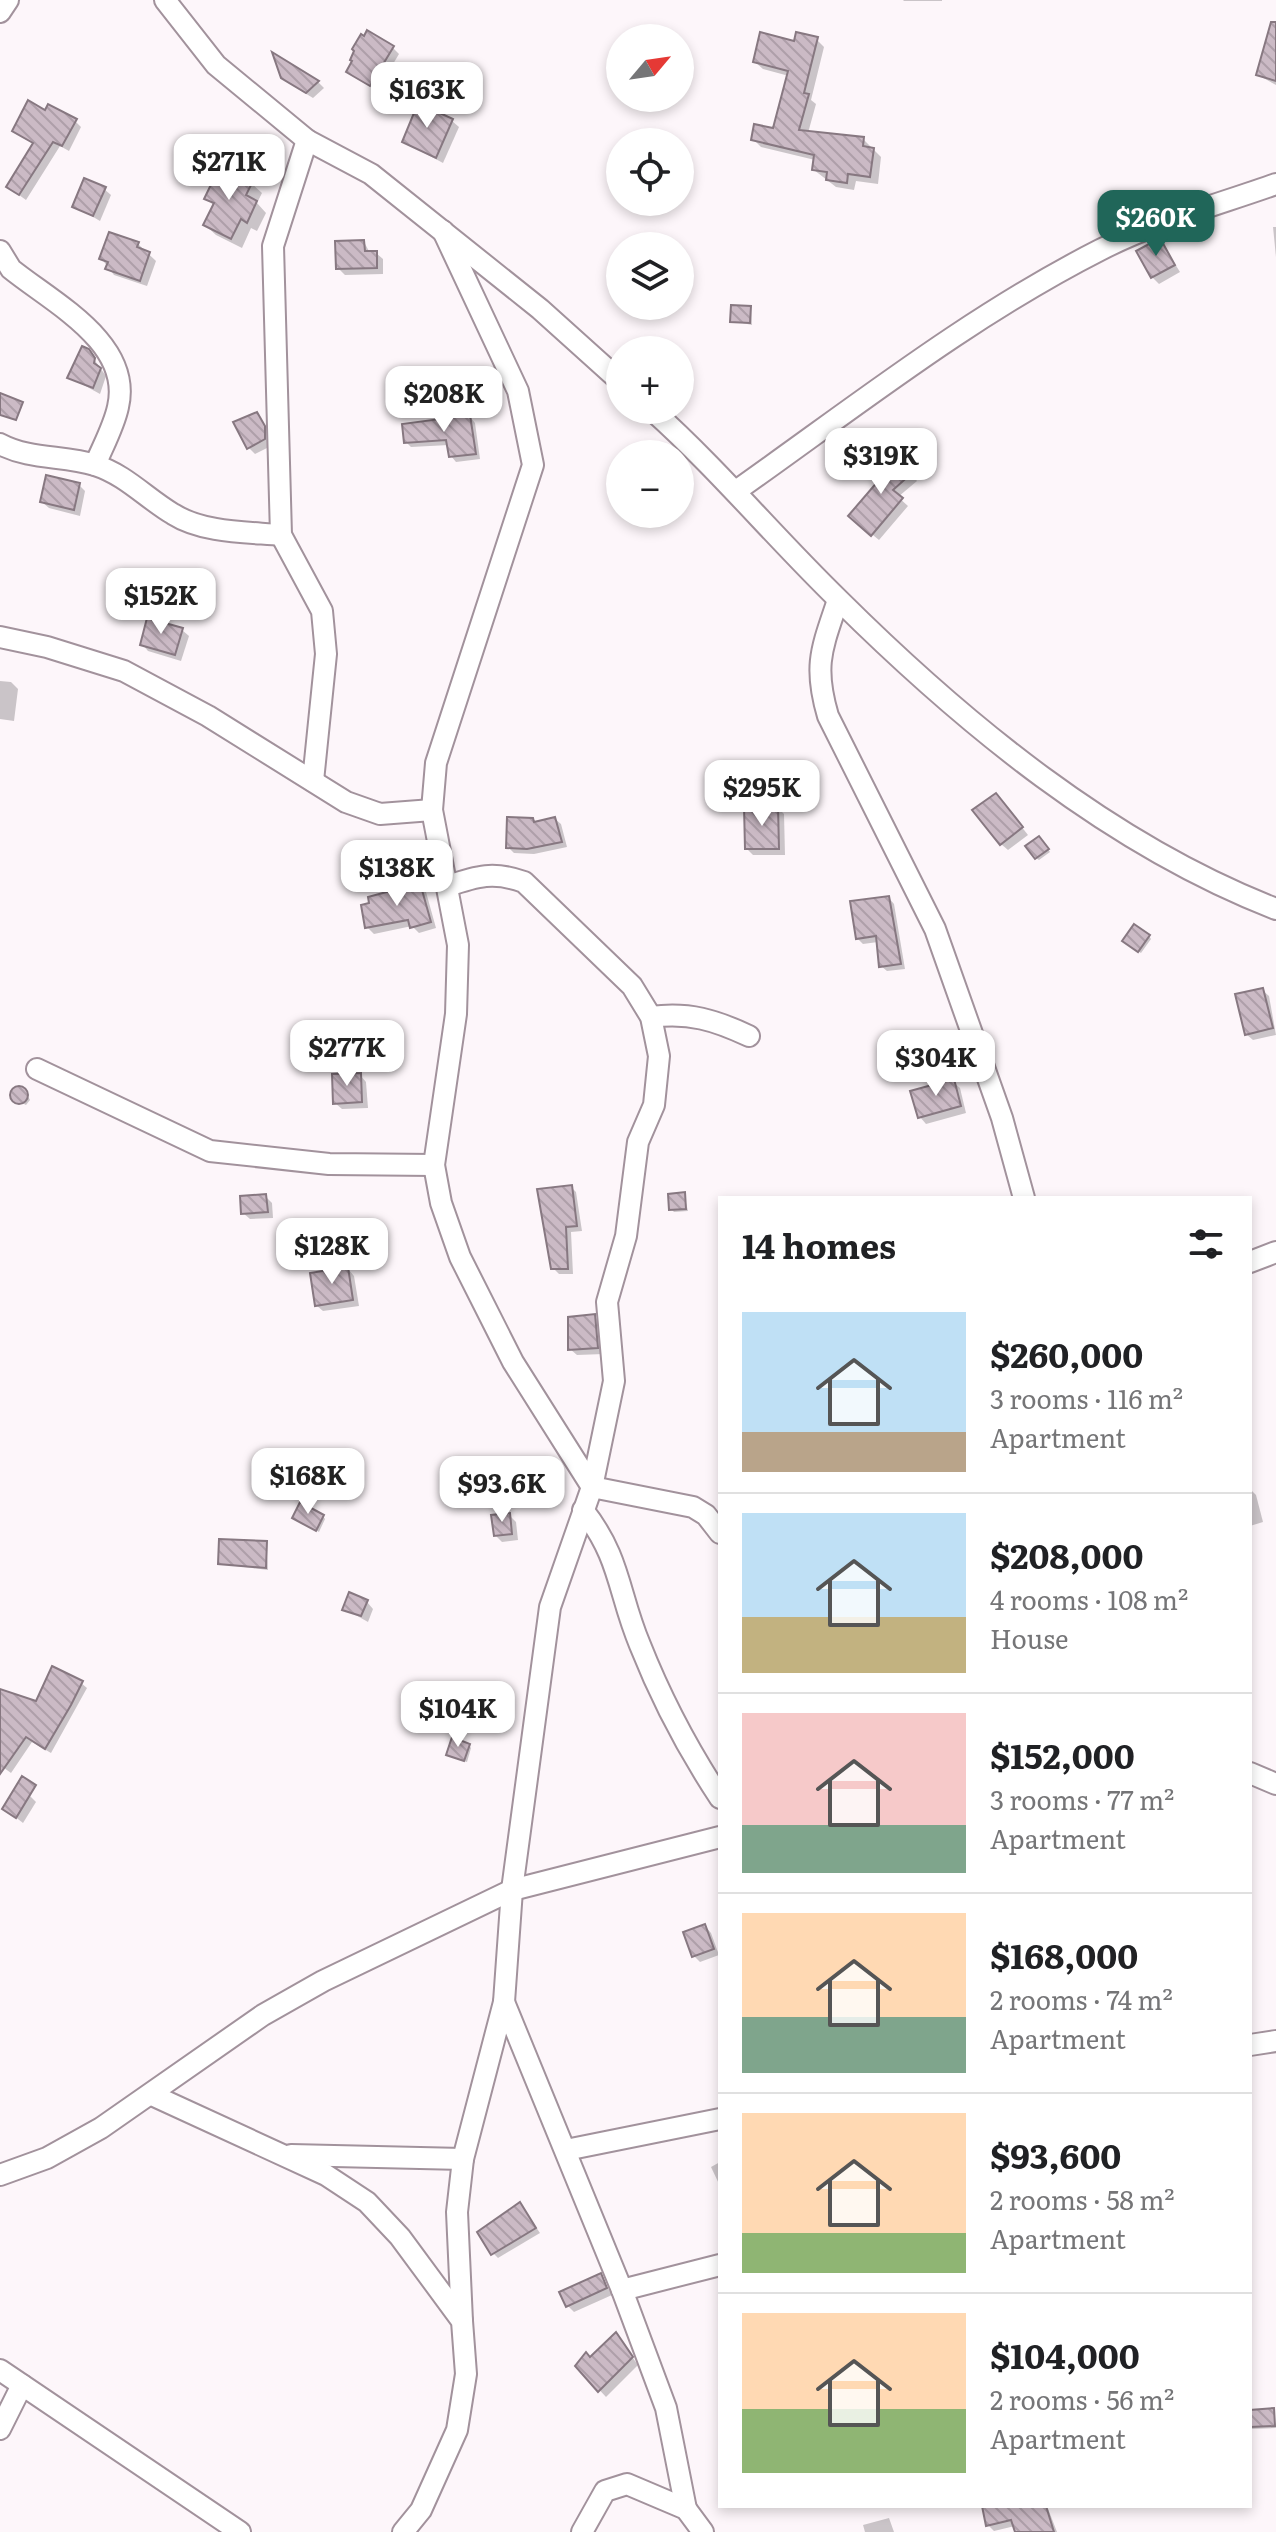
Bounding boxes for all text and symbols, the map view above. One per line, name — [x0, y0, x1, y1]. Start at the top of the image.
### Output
north arrow — [606, 24, 694, 112]
map controls — [606, 24, 694, 528]
pin: $163K — [371, 62, 483, 130]
text: $163K — [389, 68, 465, 107]
button: locate — [606, 128, 694, 216]
pin: $271K — [173, 134, 285, 202]
text: $271K — [192, 140, 266, 179]
pin: $260K — [1100, 190, 1212, 258]
text: $260K — [1115, 196, 1197, 235]
button: layers — [606, 232, 694, 320]
button: + — [606, 336, 694, 424]
pin: $208K — [388, 366, 500, 434]
text: $208K — [403, 372, 485, 411]
pin: $319K — [825, 428, 937, 496]
text: $319K — [843, 434, 919, 473]
button: − — [606, 440, 694, 528]
pin: $152K — [105, 568, 217, 636]
text: $152K — [124, 574, 198, 613]
pin: $295K — [706, 760, 818, 828]
text: $295K — [723, 766, 801, 805]
pin: $138K — [341, 840, 453, 908]
text: $138K — [359, 846, 435, 885]
pin: $277K — [291, 1020, 403, 1088]
text: $277K — [308, 1026, 386, 1065]
pin: $304K — [880, 1030, 992, 1098]
text: $304K — [895, 1036, 977, 1075]
pin: $128K — [276, 1218, 388, 1286]
text: 14 homes — [742, 1219, 896, 1269]
icon: filters — [1184, 1222, 1228, 1266]
text: $128K — [294, 1224, 370, 1263]
text: $260,000 — [990, 1328, 1143, 1378]
icon: home — [806, 1344, 902, 1440]
text: 3 rooms · 116 m² — [990, 1378, 1183, 1417]
text: Apartment — [990, 1417, 1126, 1456]
pin: $168K — [252, 1448, 364, 1516]
text: $168K — [269, 1454, 347, 1493]
pin: $93.6K — [437, 1456, 567, 1524]
text: $93.6K — [458, 1462, 546, 1501]
text: $208,000 — [990, 1529, 1143, 1579]
icon: home — [806, 1545, 902, 1641]
text: 4 rooms · 108 m² — [990, 1579, 1188, 1618]
text: House — [990, 1618, 1068, 1657]
pin: $104K — [402, 1681, 514, 1749]
text: $104K — [419, 1687, 497, 1726]
text: $152,000 — [990, 1729, 1135, 1779]
icon: home — [806, 1745, 902, 1841]
text: 3 rooms · 77 m² — [990, 1779, 1174, 1818]
text: Apartment — [990, 1818, 1126, 1857]
text: $168,000 — [990, 1929, 1138, 1979]
icon: home — [806, 1945, 902, 2041]
text: 2 rooms · 74 m² — [990, 1979, 1173, 2018]
text: Apartment — [990, 2018, 1126, 2057]
text: $93,600 — [990, 2129, 1121, 2179]
icon: home — [806, 2145, 902, 2241]
text: 2 rooms · 58 m² — [990, 2179, 1175, 2218]
text: Apartment — [990, 2218, 1126, 2257]
text: $104,000 — [990, 2329, 1140, 2379]
icon: home — [806, 2345, 902, 2441]
text: 2 rooms · 56 m² — [990, 2379, 1174, 2418]
text: Apartment — [990, 2418, 1126, 2457]

